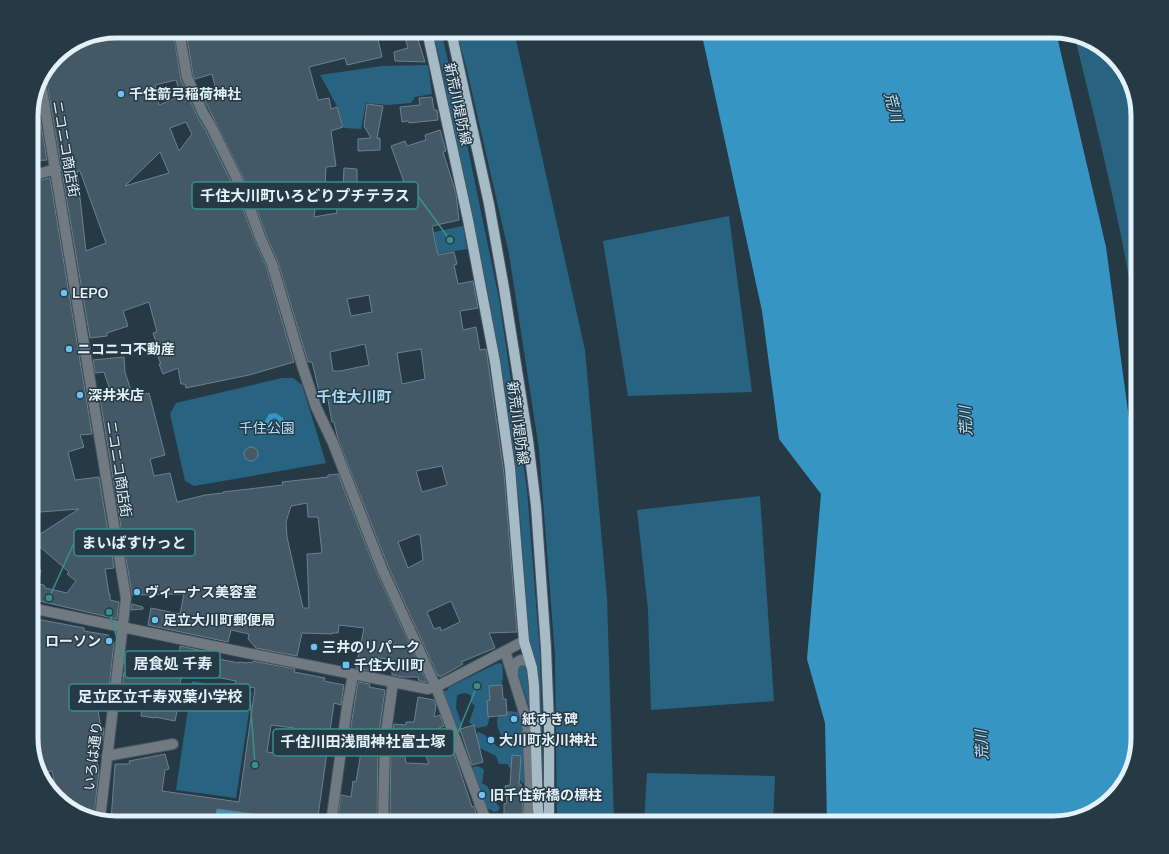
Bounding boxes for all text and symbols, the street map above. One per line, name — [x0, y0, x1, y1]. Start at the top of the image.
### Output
street label: 新荒川堤防線 — [440, 61, 476, 147]
place label: 千住箭弓稲荷神社 — [129, 85, 241, 103]
marker: 千住箭弓稲荷神社 — [116, 89, 126, 99]
water label: 荒川 — [880, 90, 907, 126]
street label: ニコニコ商店街 — [49, 99, 83, 199]
callout: 千住大川町いろどりプチテラス — [192, 182, 418, 209]
text: 千住大川町いろどりプチテラス — [200, 186, 410, 205]
place label: LEPO — [72, 284, 108, 302]
marker: LEPO — [59, 288, 69, 298]
place label: ニコニコ不動産 — [77, 340, 175, 358]
marker: ニコニコ不動産 — [64, 344, 74, 354]
street label: 新荒川堤防線 — [503, 380, 533, 466]
place label: 深井米店 — [88, 386, 144, 404]
district label: 千住大川町 — [316, 387, 392, 406]
marker: 深井米店 — [75, 390, 85, 400]
water label: 荒川 — [955, 404, 976, 437]
street label: ニコニコ商店街 — [102, 419, 136, 519]
park label: 千住公園 — [239, 419, 295, 437]
callout: まいばすけっと — [74, 529, 195, 556]
text: まいばすけっと — [81, 533, 187, 552]
place label: ヴィーナス美容室 — [145, 583, 257, 601]
marker: ヴィーナス美容室 — [132, 587, 142, 597]
place label: 足立大川町郵便局 — [163, 611, 275, 629]
marker: 足立大川町郵便局 — [150, 615, 160, 625]
place label: ローソン — [45, 632, 101, 650]
marker: ローソン — [104, 636, 114, 646]
place label: 三井のリパーク — [322, 638, 420, 656]
marker: 三井のリパーク — [309, 642, 319, 652]
callout: 居食処 千寿 — [125, 651, 220, 678]
text: 居食処 千寿 — [133, 654, 213, 673]
place label: 千住大川町 — [354, 656, 424, 674]
marker: 千住大川町 — [341, 660, 351, 670]
callout: 足立区立千寿双葉小学校 — [69, 684, 250, 711]
text: 足立区立千寿双葉小学校 — [77, 687, 243, 706]
place label: 紙すき碑 — [522, 710, 578, 728]
marker: 紙すき碑 — [509, 714, 519, 724]
street label: いろは通り — [80, 720, 106, 792]
water label: 荒川 — [971, 728, 992, 761]
callout: 千住川田浅間神社富士塚 — [273, 729, 454, 756]
place label: 大川町氷川神社 — [499, 731, 597, 749]
text: 千住川田浅間神社富士塚 — [280, 732, 446, 751]
marker: 大川町氷川神社 — [486, 735, 496, 745]
place label: 旧千住新橋の標柱 — [490, 786, 602, 804]
marker: 旧千住新橋の標柱 — [477, 790, 487, 800]

